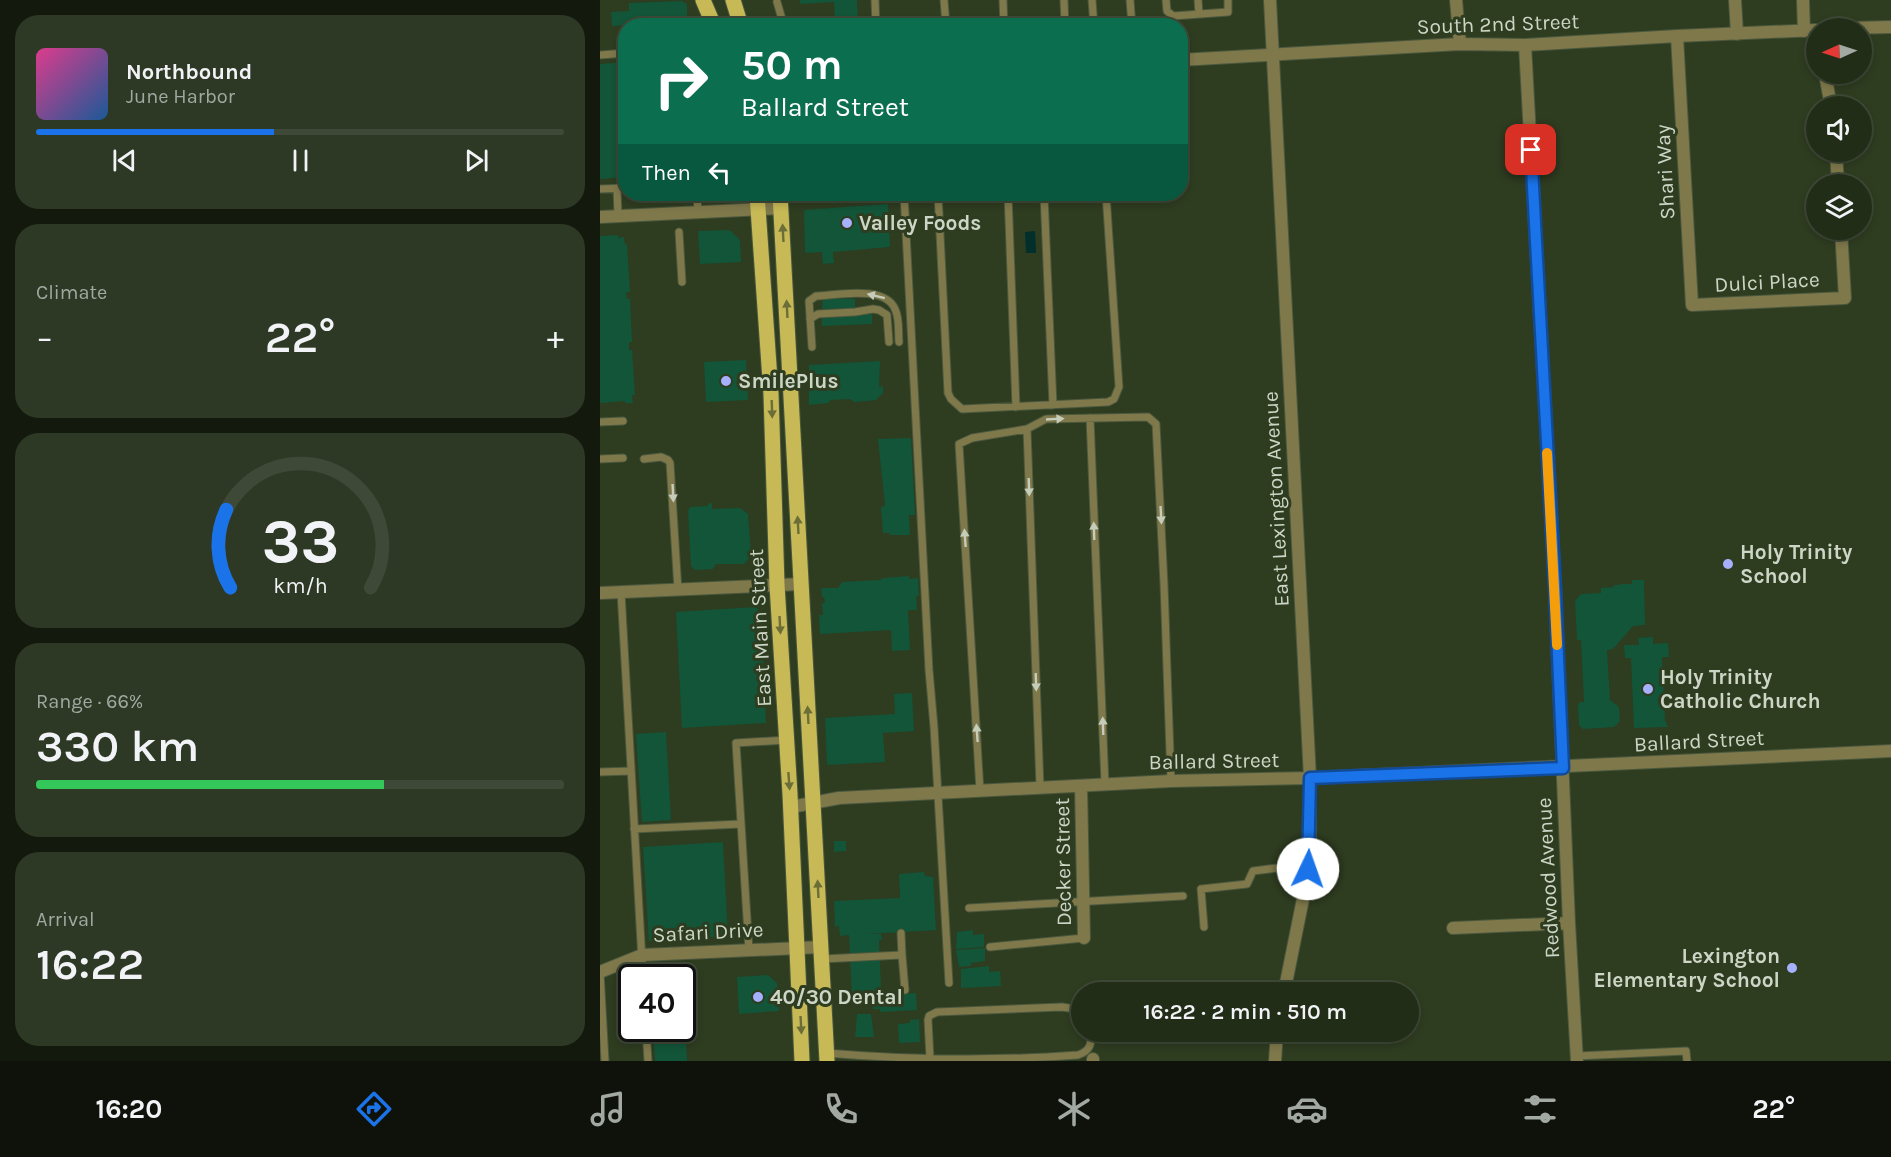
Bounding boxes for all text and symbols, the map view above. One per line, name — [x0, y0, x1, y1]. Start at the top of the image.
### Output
street label: South 2nd Street — [1416, 9, 1580, 39]
north arrow — [1806, 18, 1872, 84]
map controls — [1806, 18, 1872, 240]
text: 50 m — [741, 40, 843, 90]
icon: right — [642, 42, 720, 120]
text: Northbound — [126, 59, 252, 85]
text: June Harbor — [126, 85, 235, 108]
text: Ballard Street — [741, 91, 909, 123]
button: sound — [1806, 96, 1872, 162]
pin — [1505, 124, 1556, 175]
street label: Shari Way — [1651, 124, 1679, 220]
icon: arrive — [1514, 133, 1547, 166]
icon: previous — [108, 144, 141, 177]
icon: pause — [284, 144, 317, 177]
icon: next — [460, 144, 493, 177]
icon: left — [703, 156, 736, 189]
text: Then — [642, 160, 691, 186]
button: layers — [1806, 174, 1872, 240]
place label: Valley Foods — [859, 211, 981, 235]
marker: Valley Foods — [840, 216, 854, 230]
one-way arrow — [778, 223, 788, 242]
street label: Dulci Place — [1714, 267, 1820, 297]
text: Climate — [36, 281, 107, 304]
one-way arrow — [867, 290, 885, 300]
one-way arrow — [782, 300, 792, 319]
text: 22° — [265, 311, 335, 363]
text: − — [36, 318, 53, 356]
text: + — [547, 318, 564, 356]
place label: SmilePlus — [738, 369, 839, 393]
marker: SmilePlus — [719, 374, 733, 388]
street label: East Lexington Avenue — [1258, 391, 1294, 607]
one-way arrow — [767, 400, 776, 419]
one-way arrow — [1046, 415, 1065, 424]
one-way arrow — [1024, 478, 1034, 497]
one-way arrow — [668, 483, 677, 502]
text: 33 — [261, 505, 339, 578]
one-way arrow — [1156, 506, 1165, 525]
one-way arrow — [794, 516, 803, 535]
one-way arrow — [1090, 521, 1099, 540]
one-way arrow — [960, 529, 969, 548]
place label: Holy Trinity School — [1740, 540, 1853, 588]
street label: East Main Street — [744, 548, 776, 708]
marker: Holy Trinity School — [1721, 557, 1735, 571]
text: km/h — [273, 573, 327, 598]
one-way arrow — [775, 616, 785, 635]
place label: Holy Trinity Catholic Church — [1660, 665, 1821, 713]
one-way arrow — [1031, 673, 1041, 692]
marker: Holy Trinity Catholic Church — [1641, 682, 1655, 696]
text: Range · 66% — [36, 690, 143, 713]
one-way arrow — [803, 705, 813, 724]
one-way arrow — [1098, 716, 1107, 735]
text: 330 km — [36, 720, 199, 772]
one-way arrow — [972, 723, 981, 742]
street label: Ballard Street — [1633, 726, 1765, 756]
street label: Ballard Street — [1148, 748, 1280, 774]
one-way arrow — [785, 772, 794, 791]
street label: Redwood Avenue — [1532, 797, 1564, 959]
street label: Decker Street — [1050, 798, 1076, 926]
position arrow — [1276, 837, 1340, 901]
one-way arrow — [813, 879, 822, 898]
text: Arrival — [36, 908, 95, 931]
street label: Safari Drive — [652, 917, 764, 947]
text: 16:22 — [36, 938, 144, 990]
place label: Lexington Elementary School — [1594, 944, 1780, 992]
marker: Lexington Elementary School — [1785, 961, 1799, 975]
speed limit sign: 40 — [618, 964, 696, 1042]
place label: 40/30 Dental — [770, 985, 903, 1009]
marker: 40/30 Dental — [751, 990, 765, 1004]
text: 16:22 · 2 min · 510 m — [1143, 999, 1347, 1025]
one-way arrow — [796, 1016, 805, 1035]
icon: directions — [353, 1088, 395, 1130]
icon: music — [587, 1088, 629, 1130]
icon: phone — [820, 1088, 862, 1130]
icon: climate — [1053, 1088, 1095, 1130]
icon: car — [1286, 1088, 1328, 1130]
icon: filters — [1519, 1088, 1561, 1130]
text: 16:20 — [96, 1093, 162, 1125]
text: 22° — [1752, 1093, 1795, 1125]

